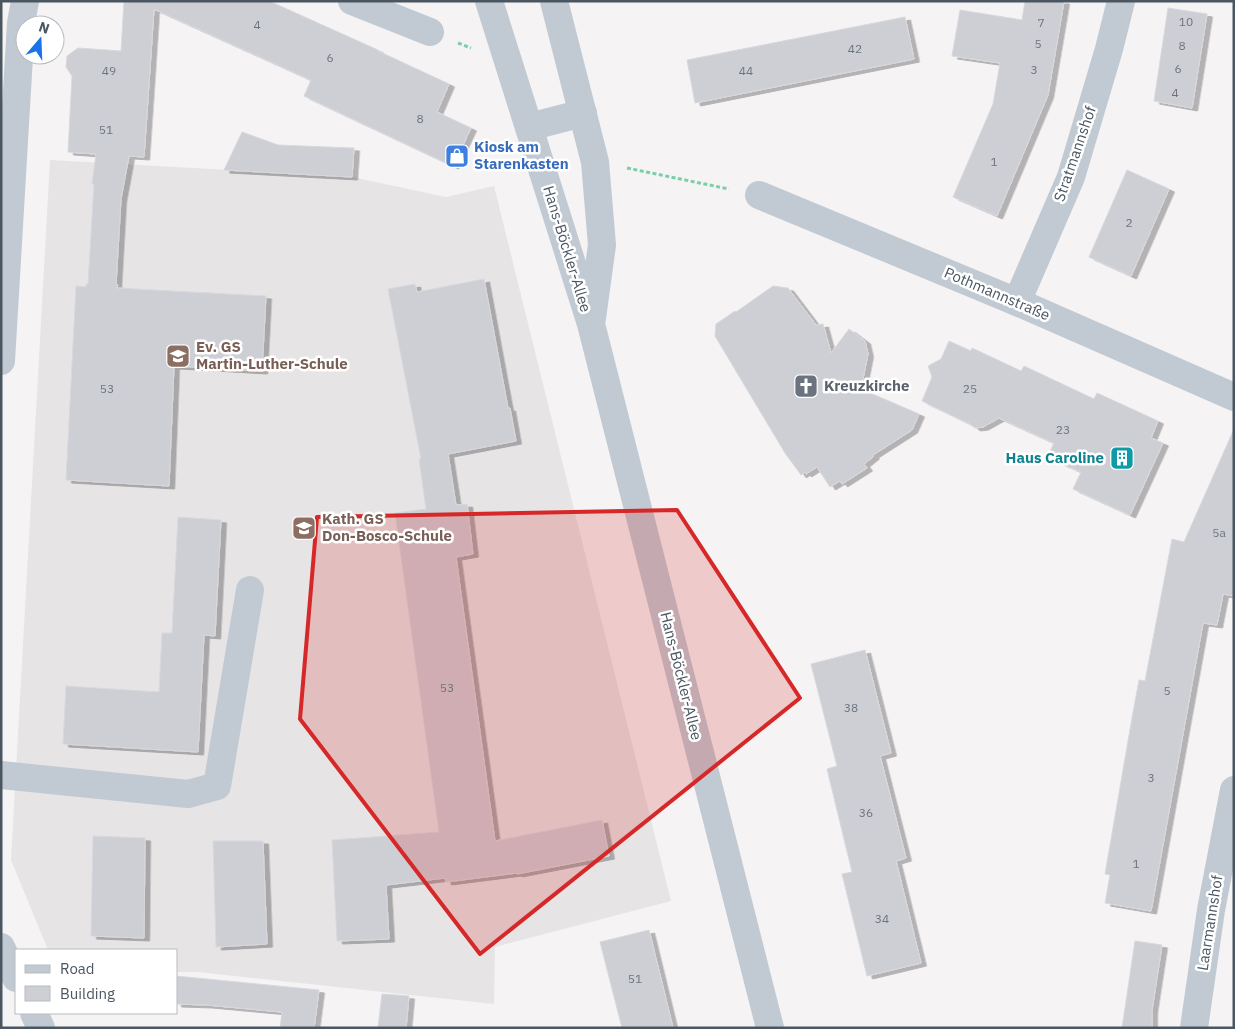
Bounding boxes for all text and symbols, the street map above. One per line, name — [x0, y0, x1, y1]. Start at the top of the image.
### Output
house number: 10 — [1179, 14, 1193, 29]
north arrow — [15, 15, 65, 65]
house number: 7 — [1037, 15, 1045, 30]
house number: 4 — [253, 17, 261, 32]
text: N — [37, 18, 52, 38]
house number: 5 — [1034, 36, 1042, 51]
house number: 8 — [1178, 38, 1186, 53]
house number: 42 — [848, 41, 862, 56]
house number: 6 — [326, 50, 334, 65]
house number: 6 — [1174, 61, 1182, 76]
house number: 3 — [1030, 62, 1038, 77]
house number: 49 — [102, 63, 116, 78]
house number: 44 — [739, 63, 753, 78]
house number: 4 — [1171, 85, 1179, 100]
street label: Stratmannshof — [1049, 103, 1100, 204]
house number: 8 — [416, 111, 424, 126]
house number: 51 — [99, 122, 113, 137]
place label: Kiosk am Starenkasten — [474, 137, 569, 173]
shop icon: Kiosk am Starenkasten — [444, 143, 470, 169]
house number: 1 — [990, 154, 998, 169]
street label: Hans-Böckler-Allee — [539, 183, 596, 314]
house number: 2 — [1125, 215, 1133, 230]
street label: Pothmannstraße — [942, 263, 1053, 324]
place label: Ev. GS Martin-Luther-Schule — [196, 337, 348, 373]
school or university icon: Ev. GS Martin-Luther-Schule — [165, 343, 191, 369]
church icon: Kreuzkirche — [793, 373, 819, 399]
place label: Kreuzkirche — [824, 376, 909, 395]
house number: 53 — [100, 381, 114, 396]
house number: 25 — [963, 381, 977, 396]
house number: 23 — [1056, 422, 1070, 437]
building icon: Haus Caroline — [1109, 445, 1135, 471]
place label: Haus Caroline — [1006, 448, 1104, 467]
place label: Kath. GS Don-Bosco-Schule — [322, 509, 452, 545]
school or university icon: Kath. GS Don-Bosco-Schule — [291, 515, 317, 541]
house number: 5a — [1212, 525, 1226, 540]
street label: Hans-Böckler-Allee — [656, 610, 707, 742]
house number: 53 — [440, 680, 454, 695]
house number: 5 — [1163, 683, 1171, 698]
house number: 38 — [844, 700, 858, 715]
house number: 3 — [1147, 770, 1155, 785]
house number: 36 — [859, 805, 873, 820]
house number: 1 — [1132, 856, 1140, 871]
street label: Laarmannshof — [1193, 874, 1226, 972]
house number: 34 — [875, 911, 889, 926]
legend — [15, 949, 178, 1014]
text: Road — [60, 959, 95, 978]
house number: 51 — [628, 971, 642, 986]
text: Building — [60, 984, 115, 1003]

